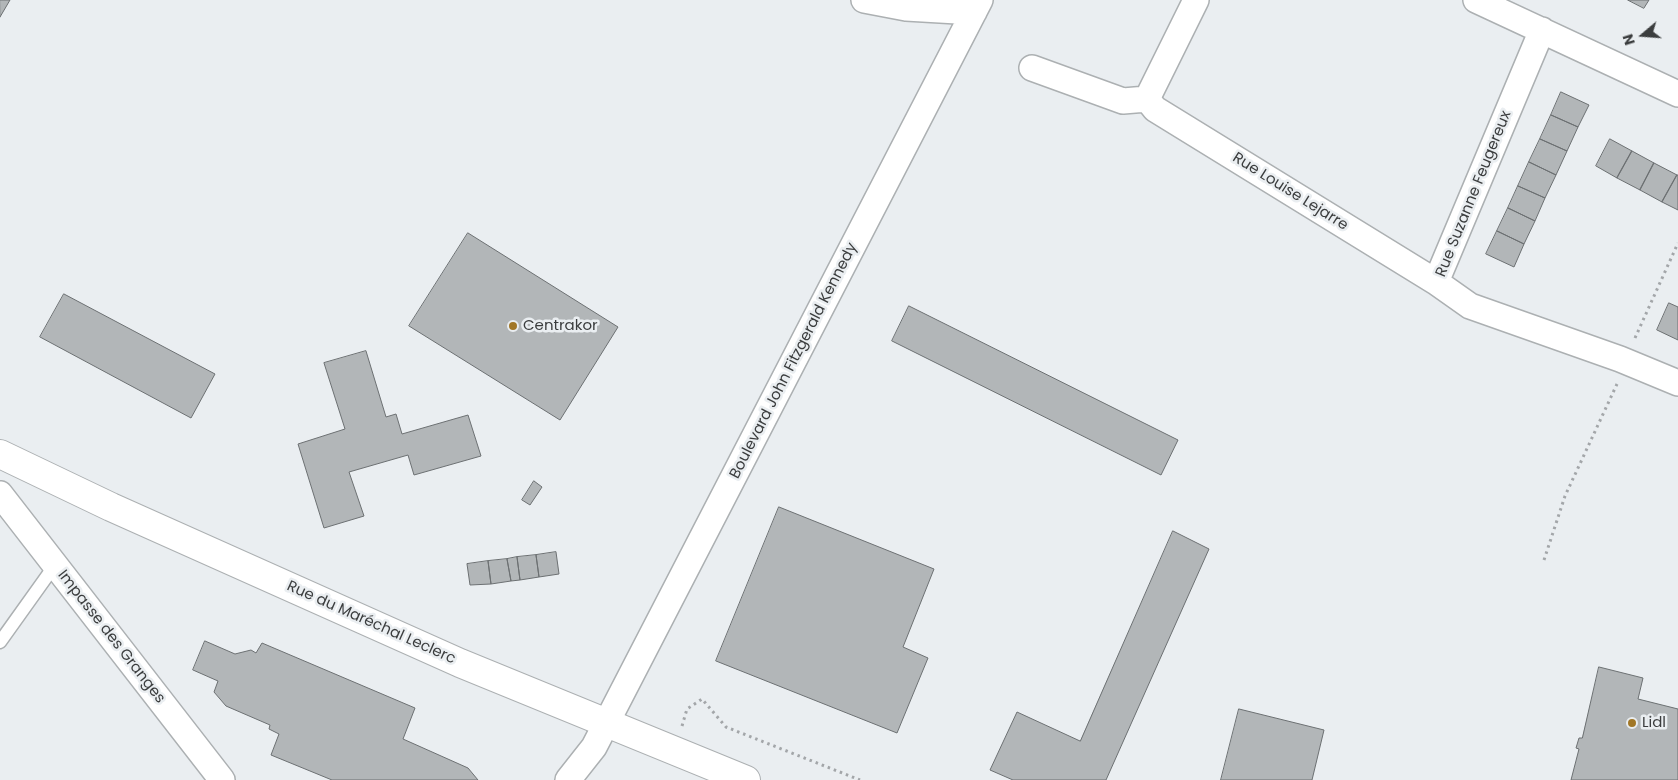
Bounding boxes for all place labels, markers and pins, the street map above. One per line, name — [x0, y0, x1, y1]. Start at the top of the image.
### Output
place label: Centrakor — [523, 317, 598, 335]
marker: Centrakor — [507, 320, 519, 332]
place label: Lidl — [1642, 714, 1666, 732]
marker: Lidl — [1626, 717, 1638, 729]

